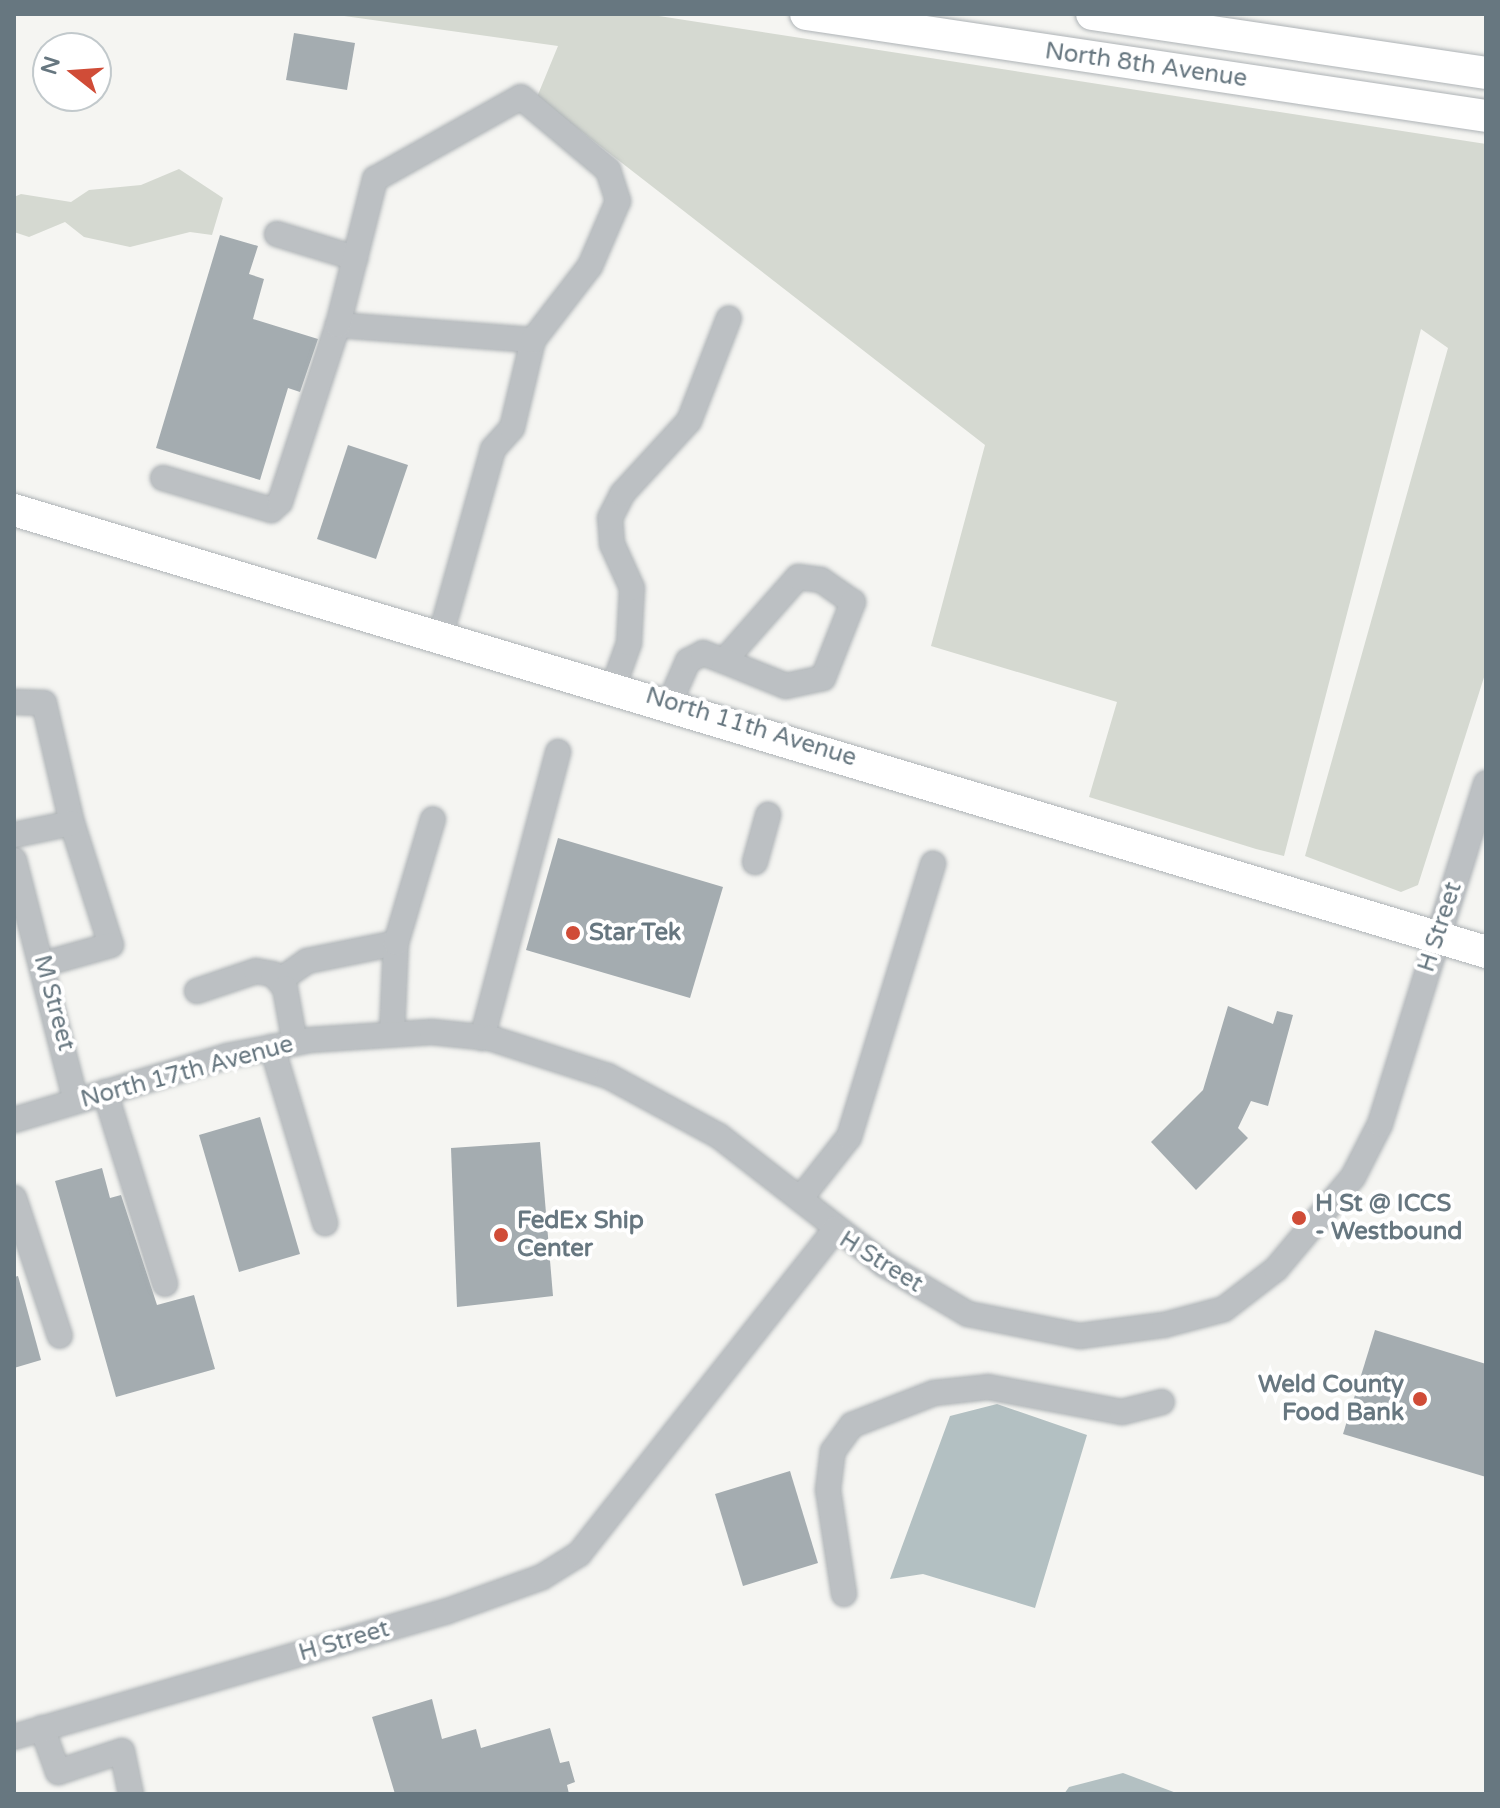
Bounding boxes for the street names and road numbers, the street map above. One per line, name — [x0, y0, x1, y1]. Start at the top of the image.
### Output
street label: North 8th Avenue — [1043, 37, 1249, 93]
street label: North 11th Avenue — [642, 681, 860, 773]
street label: H Street — [1412, 878, 1468, 976]
street label: M Street — [27, 952, 81, 1054]
street label: North 17th Avenue — [78, 1030, 296, 1114]
street label: H Street — [834, 1225, 928, 1299]
street label: H Street — [295, 1614, 393, 1668]

